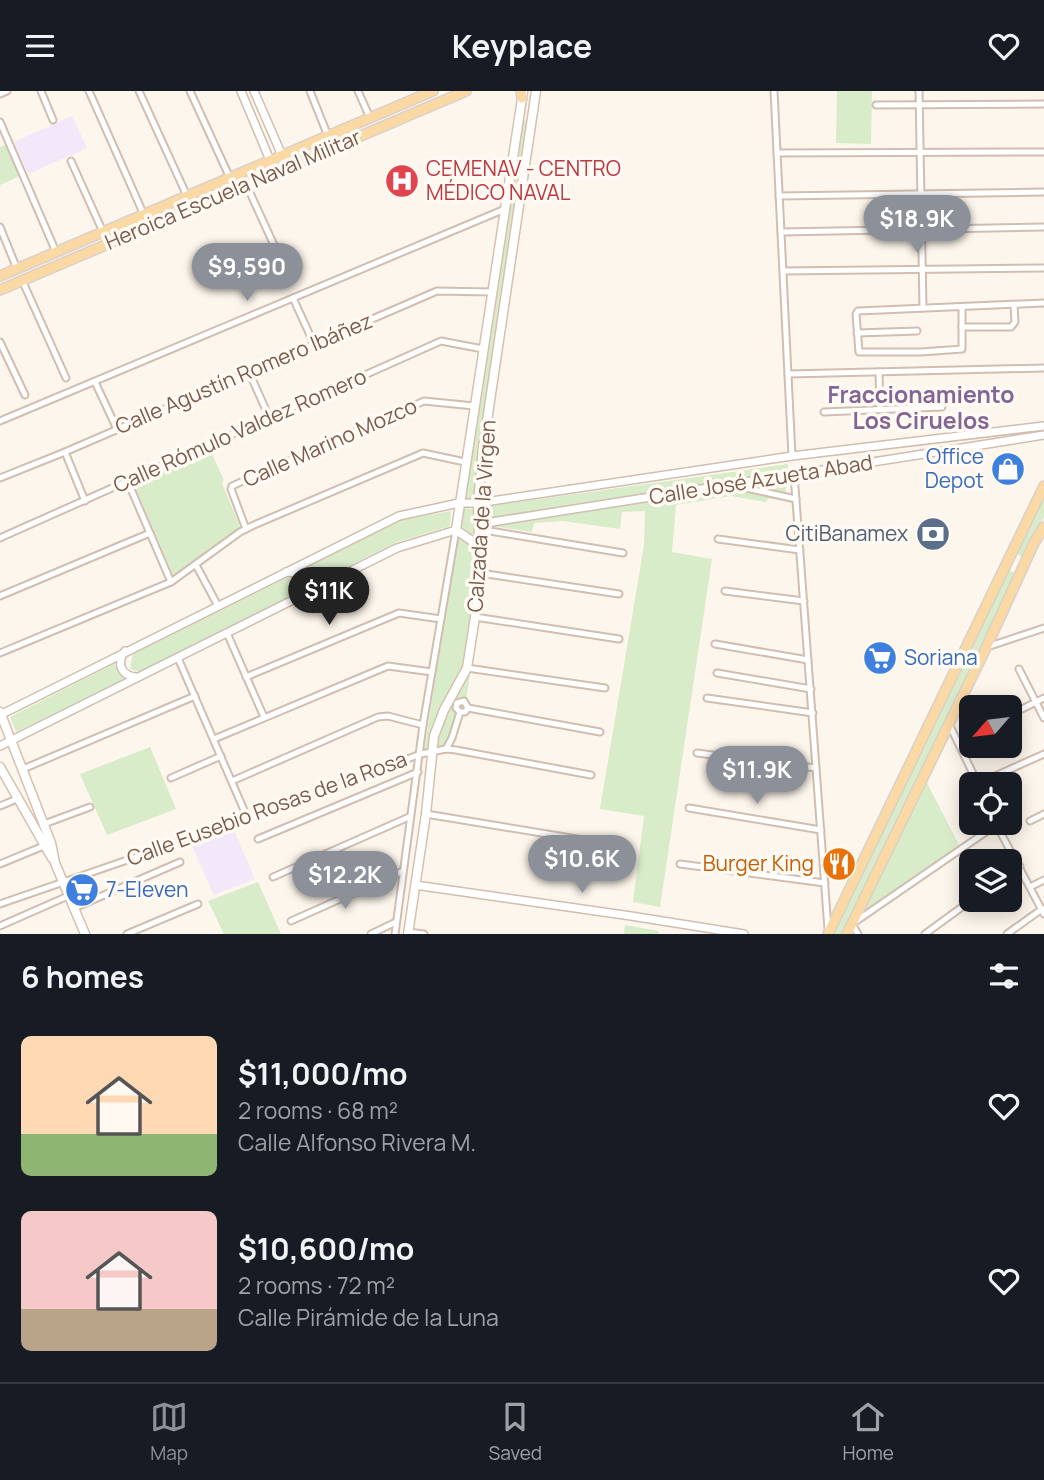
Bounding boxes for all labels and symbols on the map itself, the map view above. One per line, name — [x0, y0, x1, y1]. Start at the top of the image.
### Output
street label: Heroica Escuela Naval Militar — [100, 122, 365, 256]
place label: CEMENAV - CENTRO MÉDICO NAVAL — [426, 154, 621, 206]
hospital icon: CEMENAV - CENTRO MÉDICO NAVAL — [383, 162, 421, 200]
pin: $18.9K — [860, 195, 974, 255]
pin: $9,590 — [190, 243, 304, 303]
street label: Calle Agustín Romero Ibáñez — [111, 306, 376, 440]
street label: Calle Rómulo Valdez Romero — [109, 362, 371, 499]
district label: Fraccionamiento Los Ciruelos — [828, 378, 1014, 436]
street label: Calle Marino Mozco — [238, 391, 421, 493]
street label: Calzada de la Virgen — [460, 419, 502, 613]
place label: Office Depot — [925, 442, 984, 494]
street label: Calle José Azueta Abad — [647, 448, 875, 511]
shop icon: Office Depot — [989, 450, 1027, 488]
bank icon: CitiBanamex — [914, 515, 952, 553]
place label: CitiBanamex — [785, 519, 908, 547]
pin: $11K — [288, 567, 370, 627]
supermarket icon: Soriana — [861, 639, 899, 677]
place label: Soriana — [904, 643, 978, 671]
north arrow — [959, 695, 1022, 758]
street label: Calle Eusebio Rosas de la Rosa — [123, 744, 411, 872]
pin: $11.9K — [700, 747, 814, 806]
pin: $10.6K — [525, 835, 639, 895]
restaurant icon: Burger King — [820, 845, 858, 883]
place label: Burger King — [703, 849, 814, 877]
pin: $12.2K — [288, 851, 402, 911]
supermarket icon: 7-Eleven — [63, 871, 101, 909]
place label: 7-Eleven — [106, 875, 189, 903]

